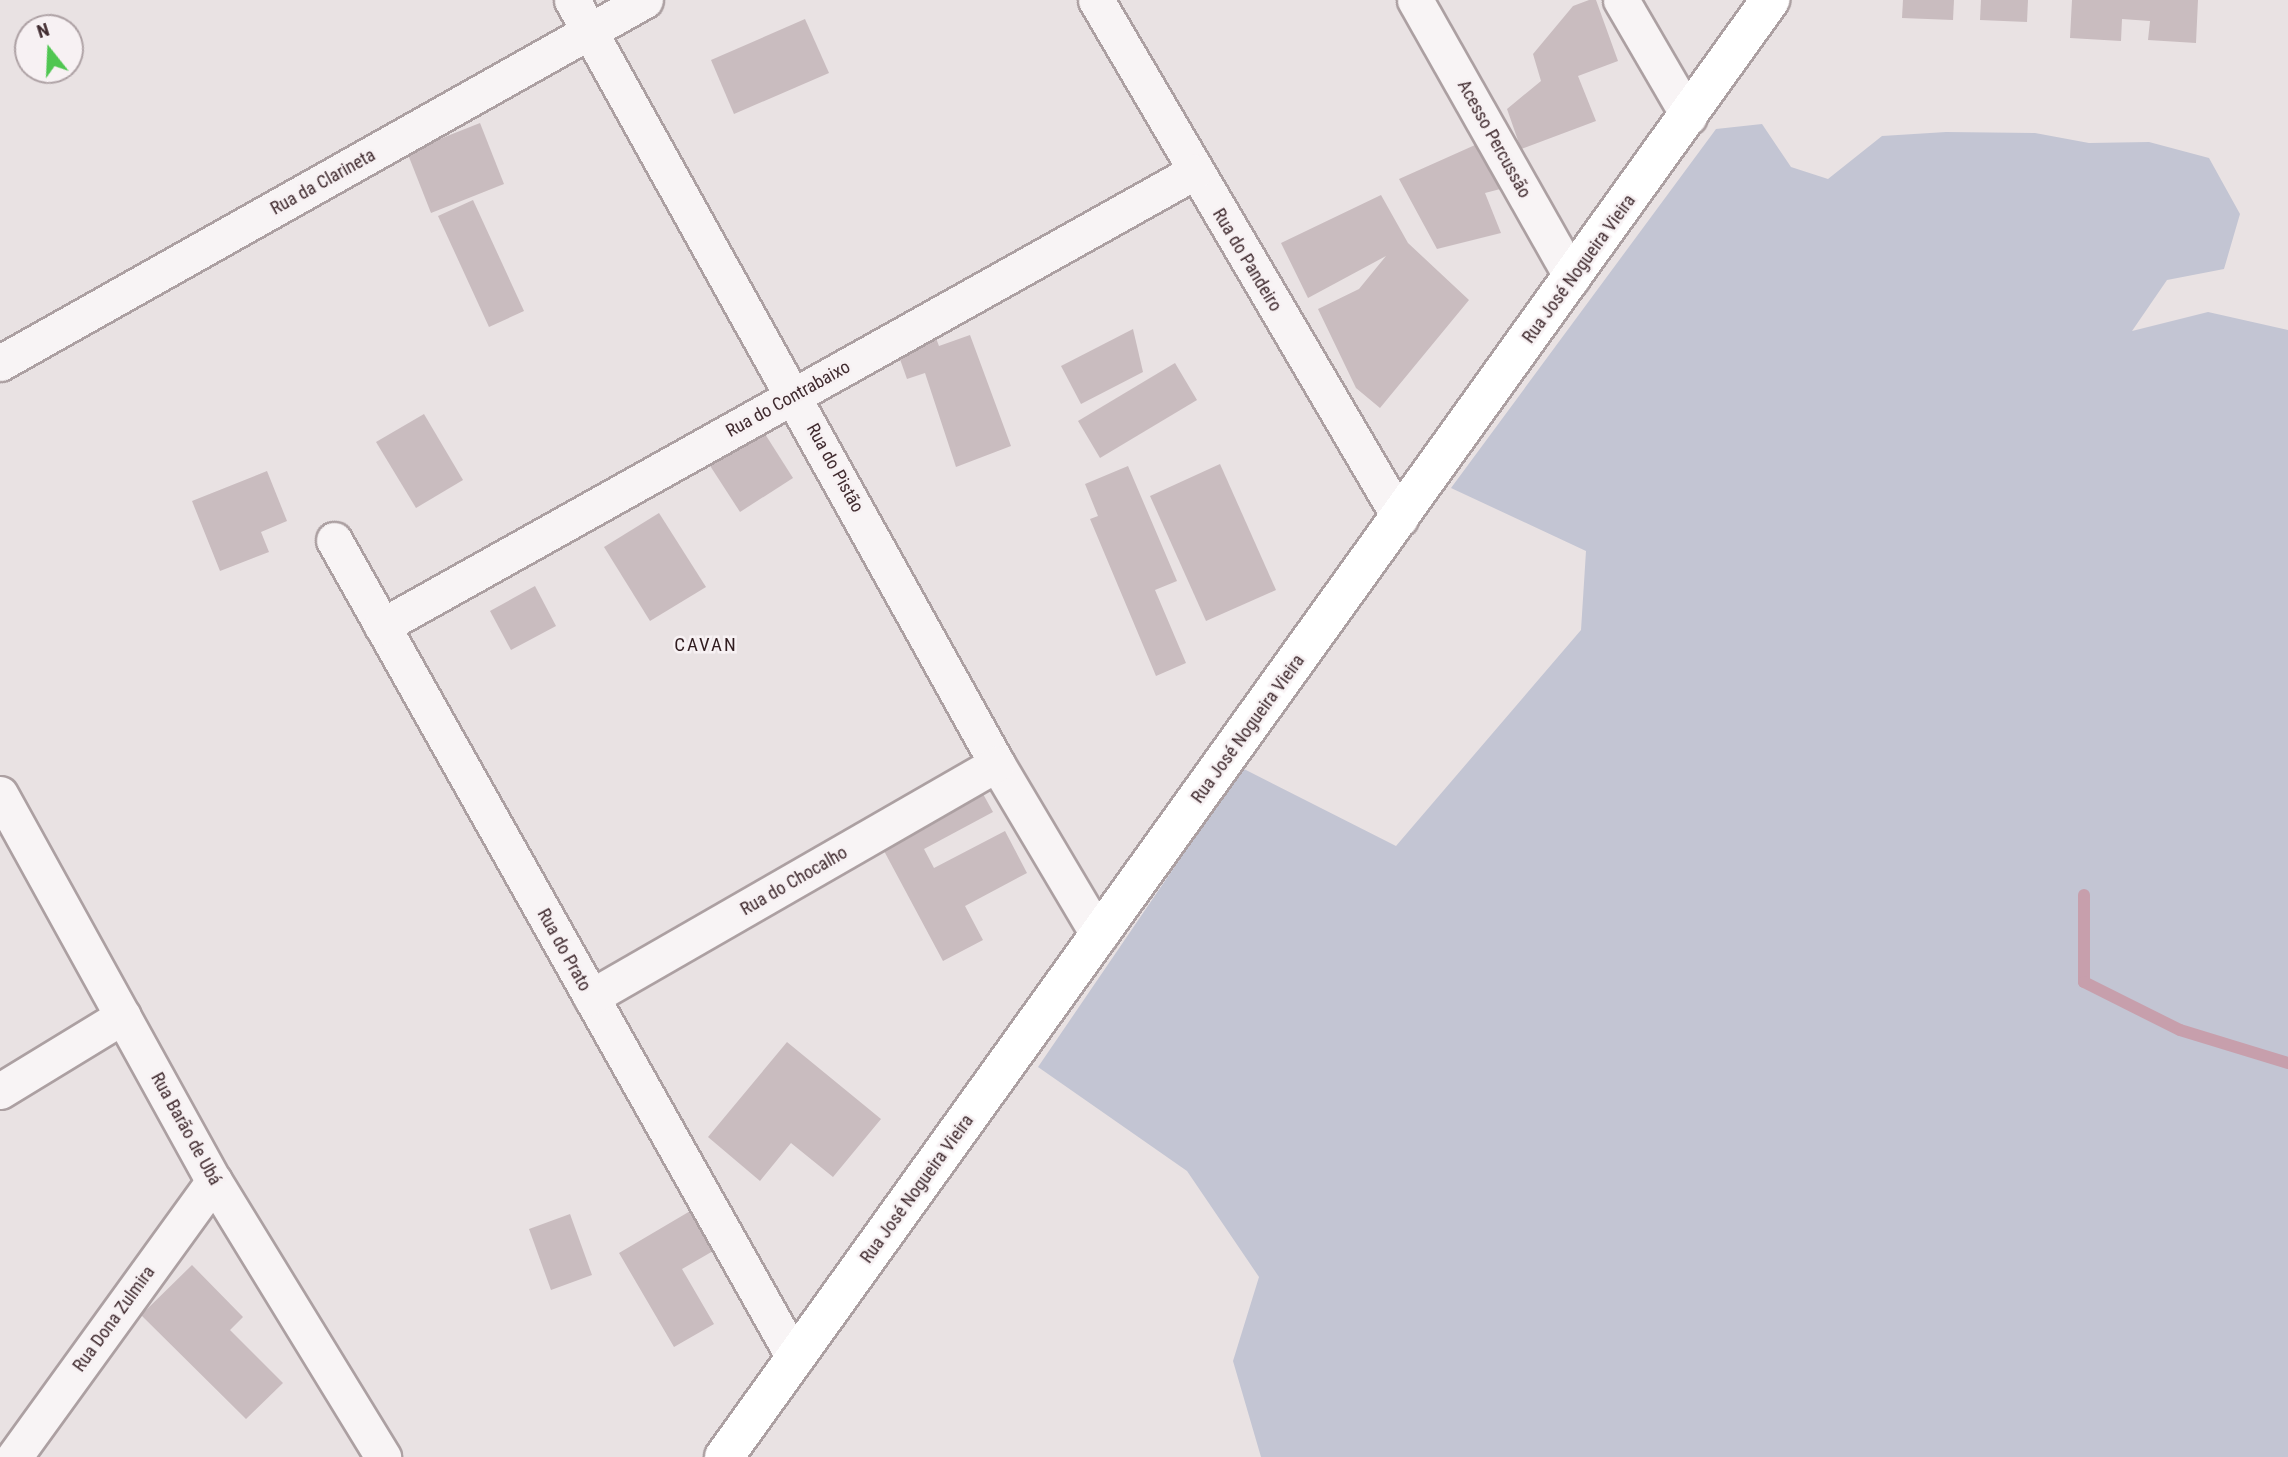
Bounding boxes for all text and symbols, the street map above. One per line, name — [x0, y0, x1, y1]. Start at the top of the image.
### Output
north arrow — [14, 14, 84, 84]
text: N — [34, 18, 52, 43]
street label: Acesso Percussão — [1453, 76, 1535, 202]
street label: Rua da Clarineta — [267, 144, 379, 220]
street label: Rua José Nogueira Vieira — [1518, 191, 1640, 347]
street label: Rua do Pandeiro — [1208, 205, 1286, 315]
street label: Rua do Contrabaixo — [722, 356, 854, 442]
street label: Rua do Pistão — [802, 420, 868, 516]
district label: CAVAN — [675, 634, 737, 656]
street label: Rua José Nogueira Vieira — [1187, 651, 1309, 807]
street label: Rua do Chocalho — [737, 842, 851, 920]
street label: Rua do Prato — [532, 905, 596, 995]
street label: Rua Barão de Ubá — [146, 1069, 226, 1189]
street label: Rua José Nogueira Vieira — [856, 1111, 978, 1267]
street label: Rua Dona Zulmira — [68, 1262, 160, 1376]

